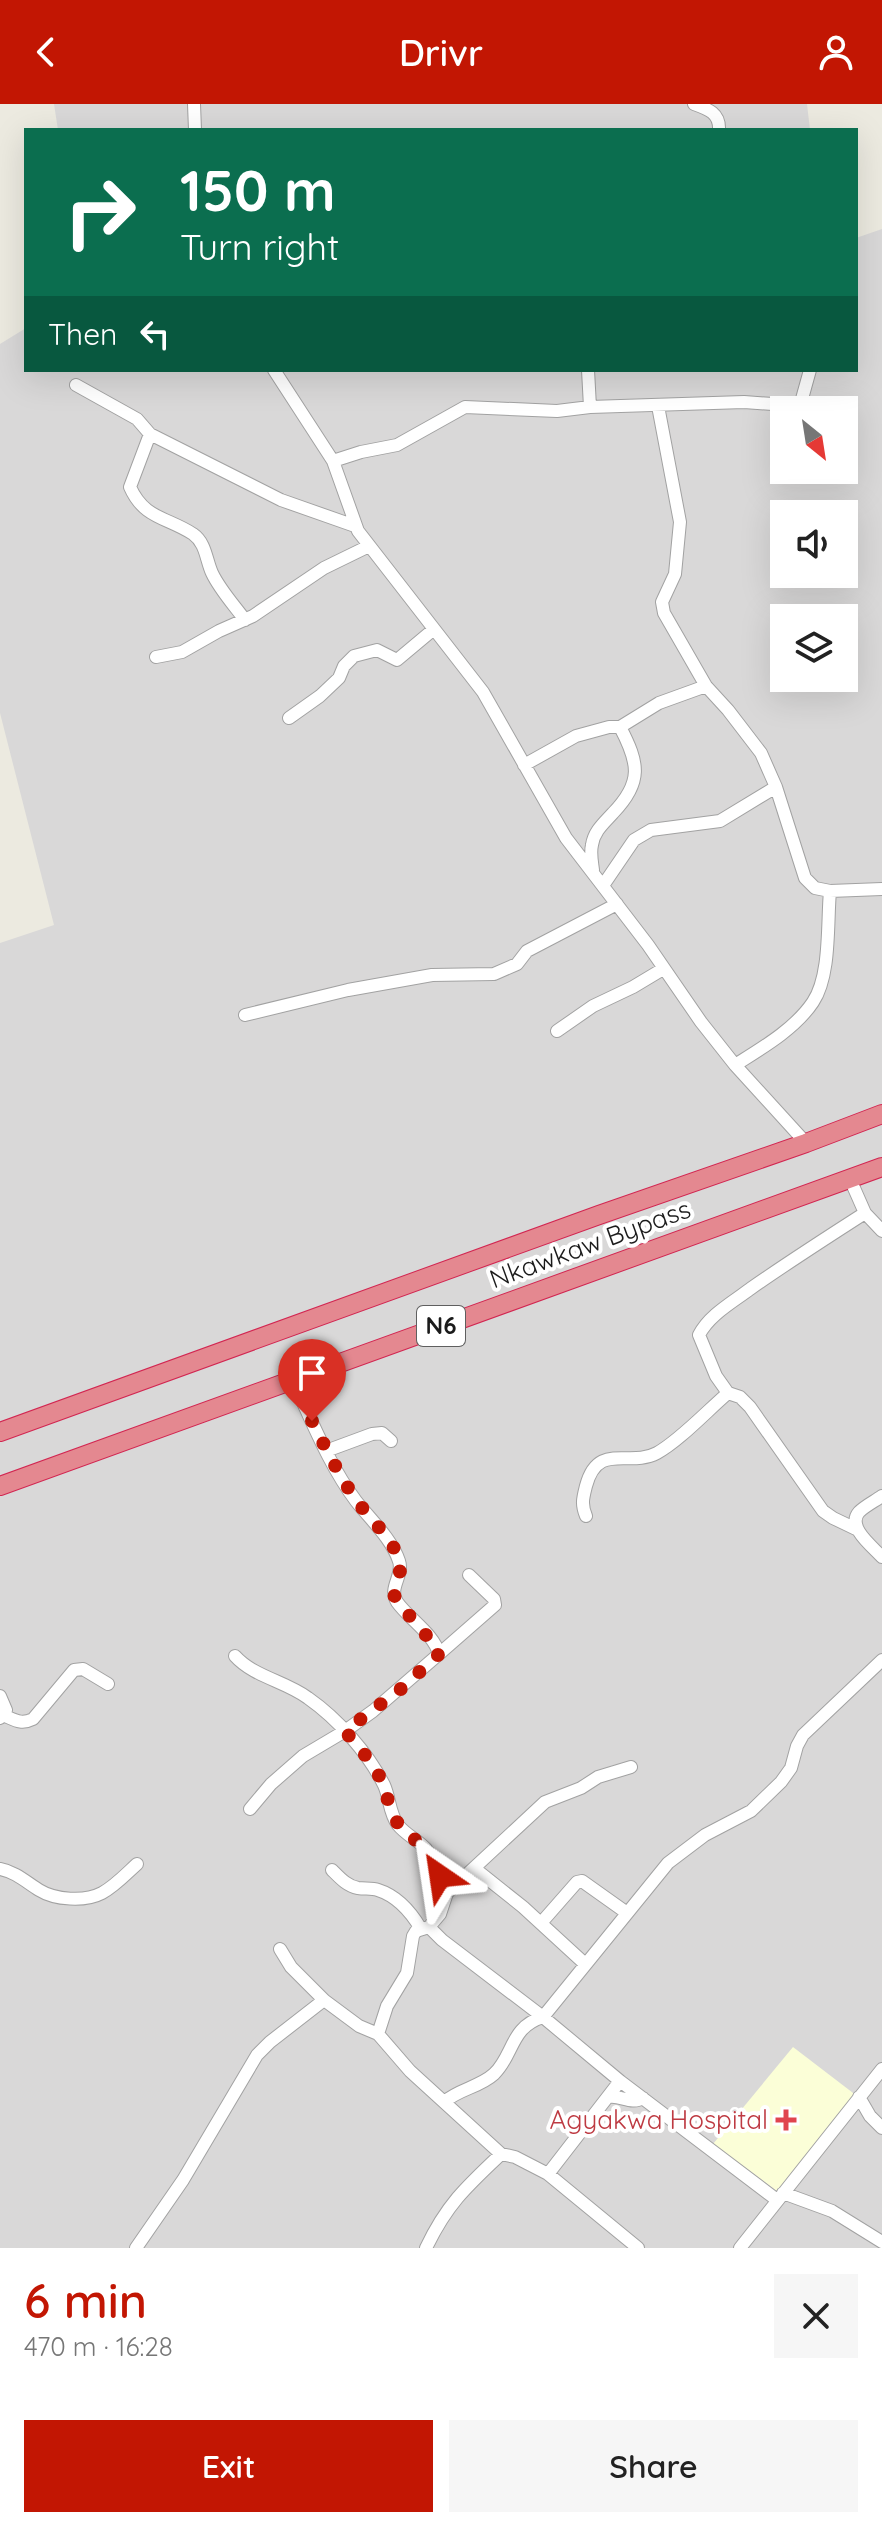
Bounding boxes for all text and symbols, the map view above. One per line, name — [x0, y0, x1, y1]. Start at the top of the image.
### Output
icon: back — [24, 30, 68, 74]
text: Drivr — [399, 30, 483, 75]
icon: person — [814, 30, 858, 74]
text: 150 m — [180, 155, 336, 225]
icon: right — [48, 160, 152, 264]
text: Turn right — [180, 224, 339, 269]
icon: left — [133, 312, 177, 356]
text: Then — [48, 315, 117, 353]
north arrow — [770, 396, 858, 484]
map controls — [770, 396, 858, 692]
button: sound — [770, 500, 858, 588]
button: layers — [770, 604, 858, 692]
street label: Nkawkaw Bypass — [485, 1192, 695, 1295]
road number: N6 — [417, 1306, 465, 1346]
pin — [278, 1339, 346, 1421]
icon: arrive — [290, 1351, 334, 1395]
position arrow — [398, 1834, 482, 1918]
place label: Agyakwa Hospital — [550, 2103, 768, 2136]
marker: Agyakwa Hospital — [775, 2109, 797, 2131]
text: 6 min — [24, 2270, 147, 2330]
button: close — [774, 2274, 858, 2358]
text: 470 m · 16:28 — [24, 2330, 173, 2363]
button: Exit — [24, 2420, 433, 2512]
button: Share — [449, 2420, 858, 2512]

